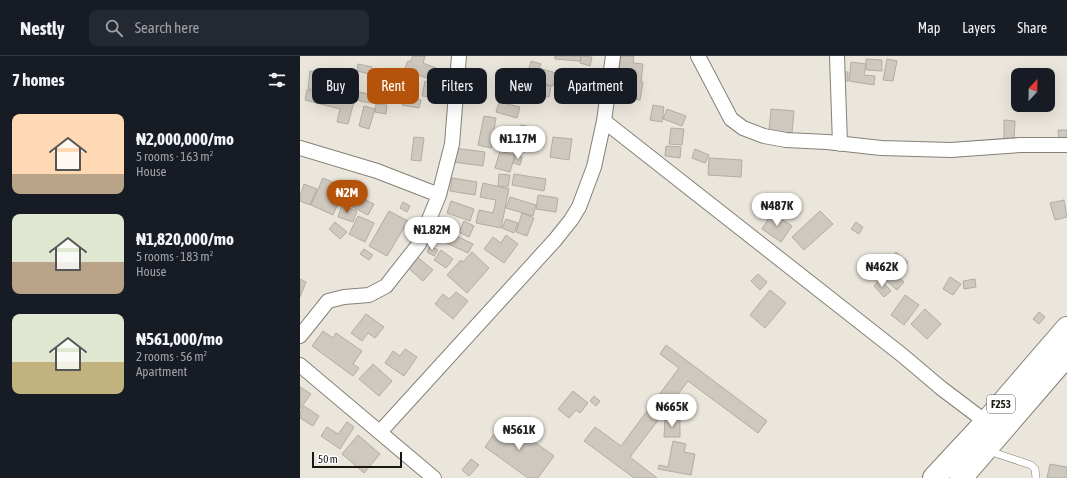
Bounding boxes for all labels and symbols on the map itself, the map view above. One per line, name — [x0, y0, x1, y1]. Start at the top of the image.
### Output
north arrow — [1011, 68, 1055, 112]
pin: ₦1.17M — [485, 126, 551, 160]
pin: ₦2M — [328, 180, 366, 214]
pin: ₦487K — [749, 193, 805, 227]
pin: ₦1.82M — [399, 217, 465, 251]
pin: ₦462K — [854, 254, 910, 288]
pin: ₦665K — [644, 394, 700, 428]
road number: F253 — [987, 395, 1015, 413]
pin: ₦561K — [491, 417, 547, 451]
scale bar — [312, 450, 402, 469]

